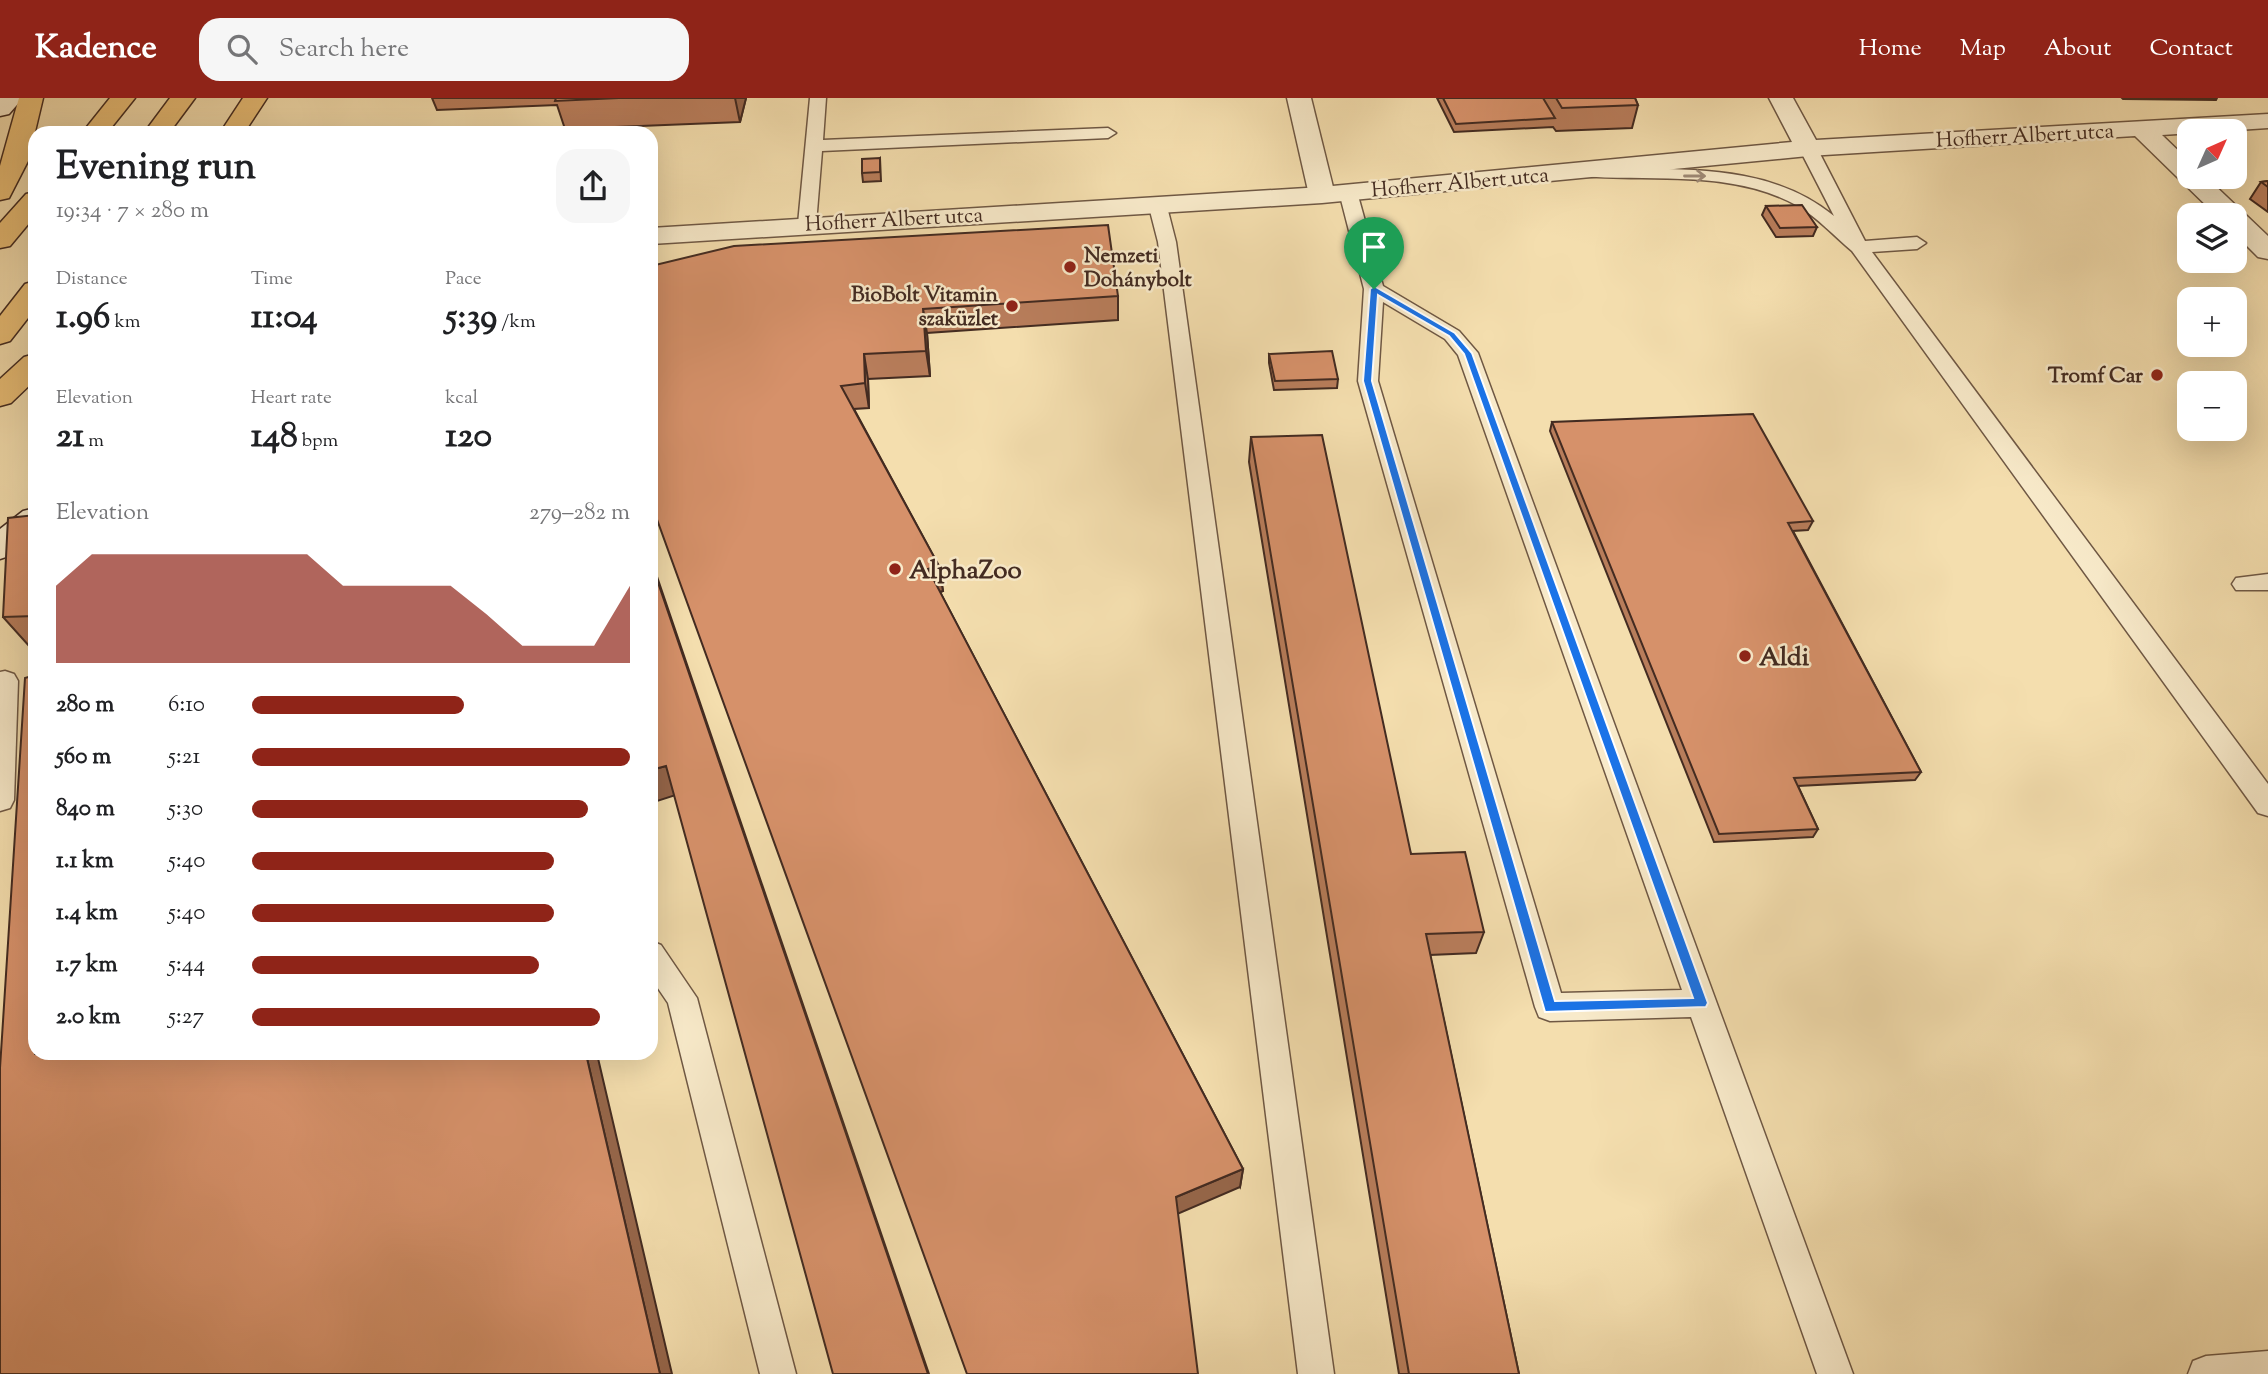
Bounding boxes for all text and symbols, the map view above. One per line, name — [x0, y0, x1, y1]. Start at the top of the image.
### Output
search box — [199, 18, 689, 81]
text: Kadence — [35, 25, 157, 73]
icon: search — [223, 30, 261, 68]
text: Search here — [279, 31, 409, 68]
text: Home — [1859, 32, 1922, 66]
text: Map — [1960, 32, 2006, 66]
text: About — [2044, 32, 2111, 66]
text: Contact — [2149, 32, 2233, 66]
street label: Hofherr Albert utca — [1935, 117, 2115, 157]
north arrow — [2177, 119, 2247, 189]
map controls — [2177, 119, 2247, 441]
text: Evening run — [56, 142, 256, 196]
button: share — [556, 149, 630, 223]
street label: Hofherr Albert utca — [1370, 161, 1551, 207]
one-way arrow — [1684, 169, 1707, 182]
text: 19:34 · 7 × 280 m — [56, 195, 209, 228]
street label: Hofherr Albert utca — [804, 201, 984, 241]
button: layers — [2177, 203, 2247, 273]
pin — [1344, 217, 1404, 289]
icon: arrive — [1355, 228, 1393, 266]
place label: Nemzeti Dohánybolt — [1084, 242, 1193, 296]
marker: Nemzeti Dohánybolt — [1062, 259, 1078, 275]
text: Distance — [56, 266, 128, 293]
text: Time — [251, 266, 293, 293]
text: Pace — [445, 266, 482, 293]
place label: BioBolt Vitamin szaküzlet — [851, 281, 999, 335]
button: + — [2177, 287, 2247, 357]
text: 1.96 — [56, 293, 110, 344]
text: 11:04 — [251, 293, 318, 344]
text: 5:39 — [445, 293, 497, 344]
marker: BioBolt Vitamin szaküzlet — [1004, 298, 1020, 314]
text: km — [110, 309, 141, 336]
text: /km — [497, 309, 536, 336]
place label: Tromf Car — [2048, 362, 2143, 392]
marker: Tromf Car — [2149, 367, 2165, 383]
button: − — [2177, 371, 2247, 441]
text: Elevation — [56, 385, 133, 412]
text: Heart rate — [251, 385, 332, 412]
text: kcal — [445, 385, 478, 412]
text: 21 — [56, 412, 84, 463]
text: 148 — [251, 412, 298, 463]
text: 120 — [445, 412, 492, 463]
text: m — [84, 428, 104, 455]
text: bpm — [298, 428, 338, 455]
text: Elevation — [56, 497, 149, 530]
text: 279–282 m — [529, 497, 630, 530]
place label: AlphaZoo — [909, 553, 1022, 590]
marker: AlphaZoo — [887, 561, 903, 577]
place label: Aldi — [1759, 640, 1810, 677]
marker: Aldi — [1737, 648, 1753, 664]
text: 280 m — [56, 689, 114, 722]
text: 6:10 — [168, 689, 205, 722]
text: 560 m — [56, 741, 111, 774]
text: 5:21 — [168, 741, 200, 774]
text: 840 m — [56, 793, 115, 826]
text: 5:30 — [168, 793, 203, 826]
text: 1.1 km — [56, 845, 114, 878]
text: 5:40 — [168, 845, 205, 878]
text: 1.4 km — [56, 897, 118, 930]
text: 5:40 — [168, 897, 205, 930]
text: 1.7 km — [56, 949, 118, 982]
text: 5:44 — [168, 949, 205, 982]
text: 2.0 km — [56, 1001, 121, 1034]
text: 5:27 — [168, 1001, 204, 1034]

